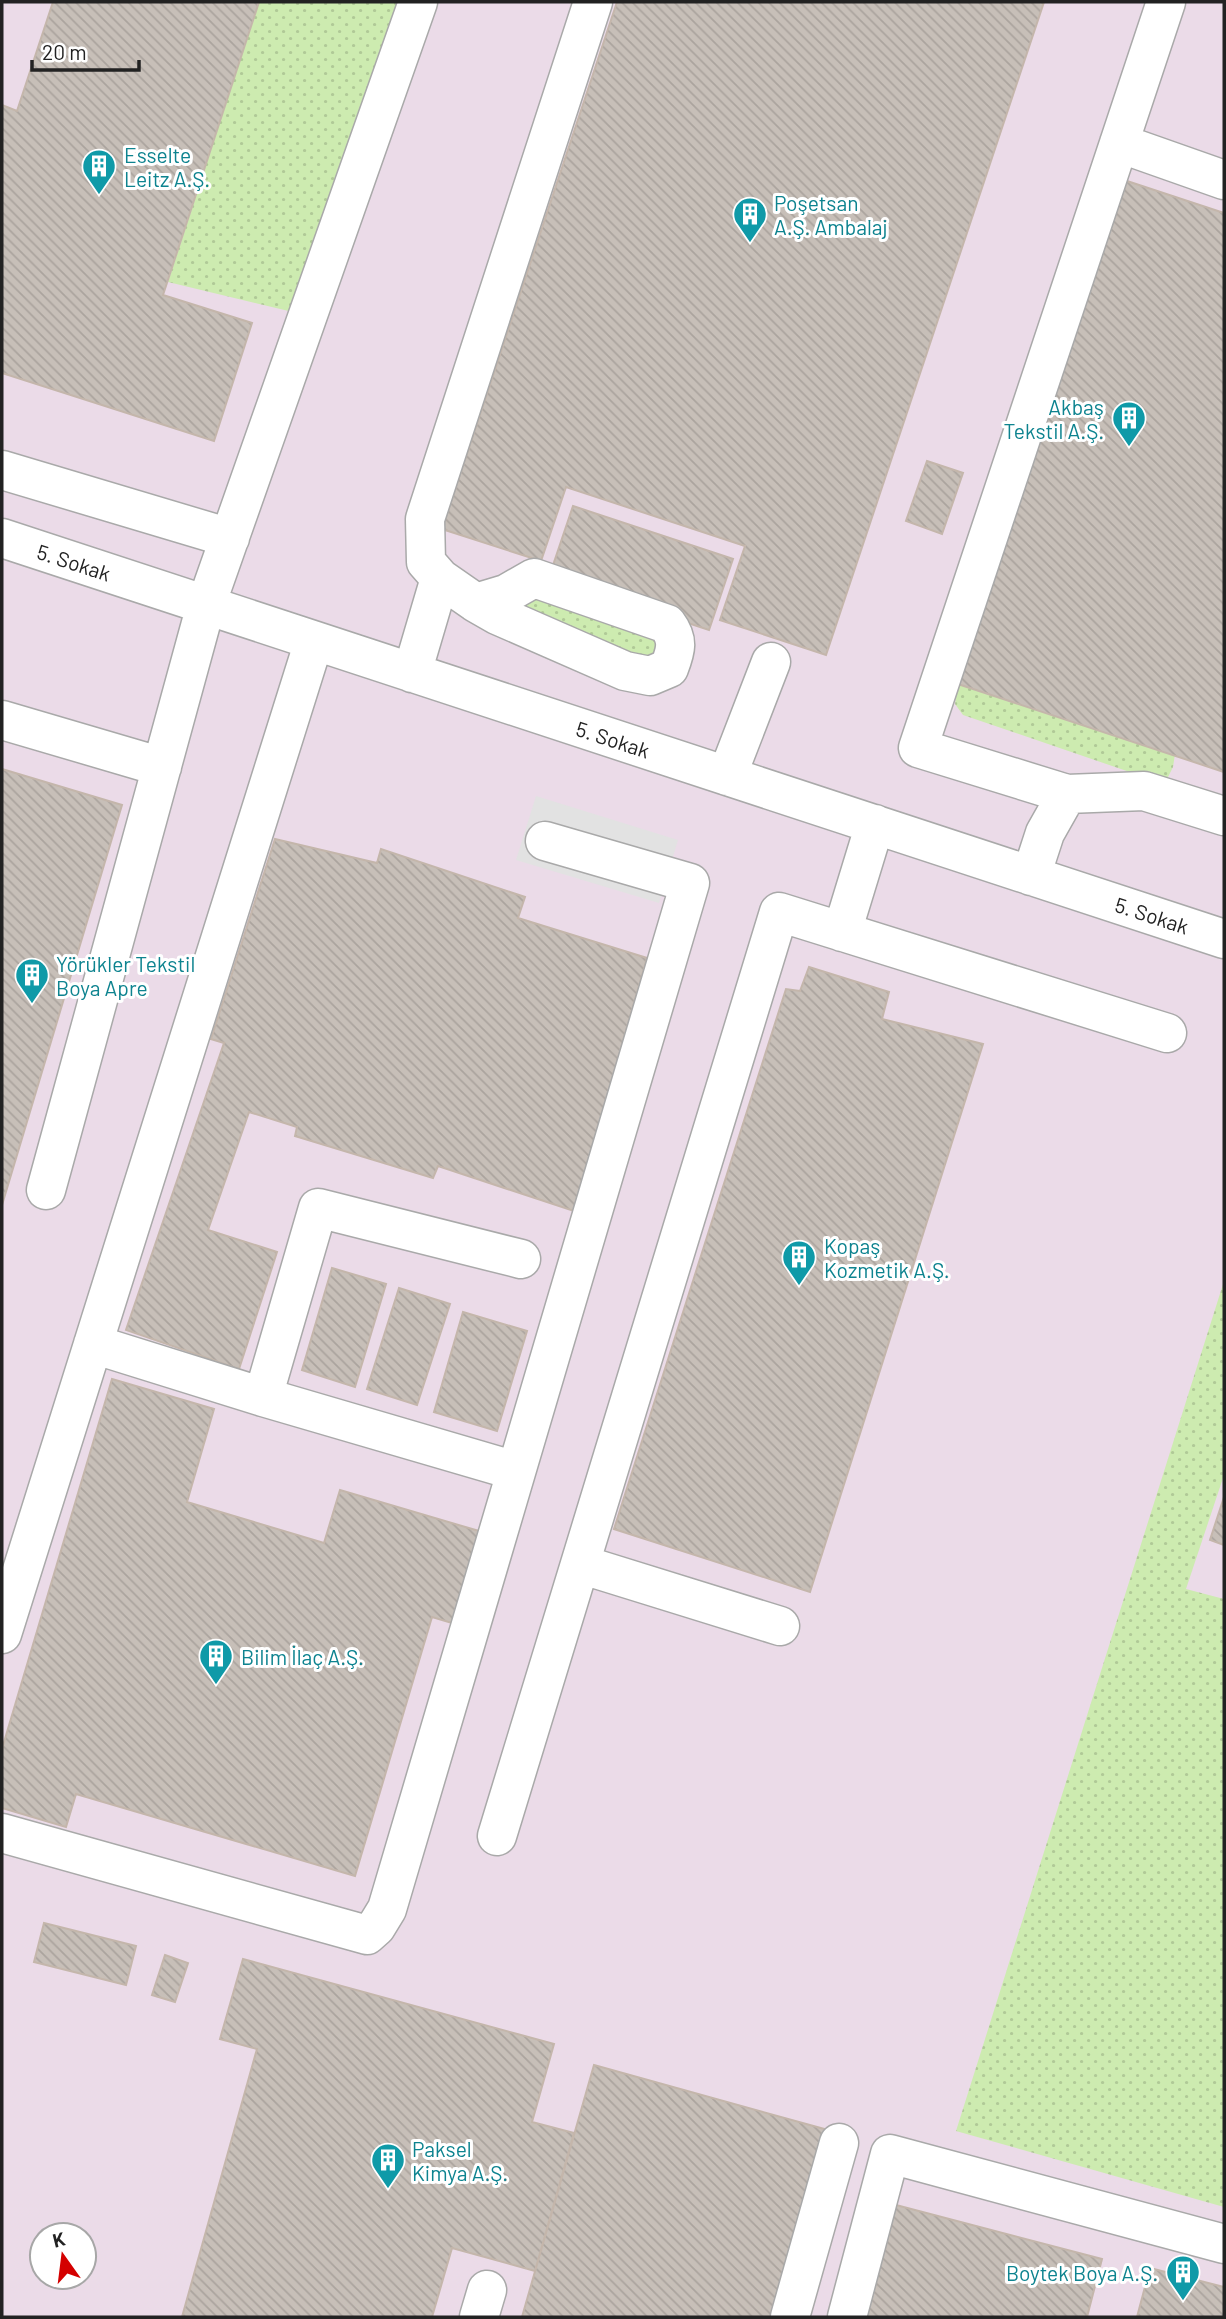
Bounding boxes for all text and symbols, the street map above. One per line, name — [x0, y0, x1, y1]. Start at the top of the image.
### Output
scale bar — [32, 28, 138, 72]
text: 20 m — [42, 39, 87, 64]
place label: Esselte Leitz A.Ş. — [124, 142, 210, 191]
building icon: Esselte Leitz A.Ş. — [80, 147, 118, 196]
place label: Poşetsan A.Ş. Ambalaj — [774, 190, 888, 239]
building icon: Poşetsan A.Ş. Ambalaj — [731, 195, 769, 244]
place label: Akbaş Tekstil A.Ş. — [1003, 394, 1104, 443]
building icon: Akbaş Tekstil A.Ş. — [1110, 399, 1148, 448]
street label: 5. Sokak — [34, 538, 114, 586]
street label: 5. Sokak — [573, 715, 653, 763]
street label: 5. Sokak — [1112, 891, 1192, 939]
place label: Yörükler Tekstil Boya Apre — [56, 951, 195, 1000]
building icon: Yörükler Tekstil Boya Apre — [13, 956, 51, 1005]
place label: Kopaş Kozmetik A.Ş. — [824, 1233, 950, 1282]
building icon: Kopaş Kozmetik A.Ş. — [780, 1238, 818, 1287]
building icon: Bilim İlaç A.Ş. — [197, 1637, 235, 1686]
place label: Bilim İlaç A.Ş. — [241, 1644, 364, 1669]
place label: Paksel Kimya A.Ş. — [412, 2136, 508, 2185]
building icon: Paksel Kimya A.Ş. — [369, 2141, 407, 2190]
north arrow — [28, 2221, 98, 2291]
text: K — [50, 2226, 67, 2252]
building icon: Boytek Boya A.Ş. — [1164, 2253, 1202, 2302]
place label: Boytek Boya A.Ş. — [1006, 2260, 1158, 2285]

